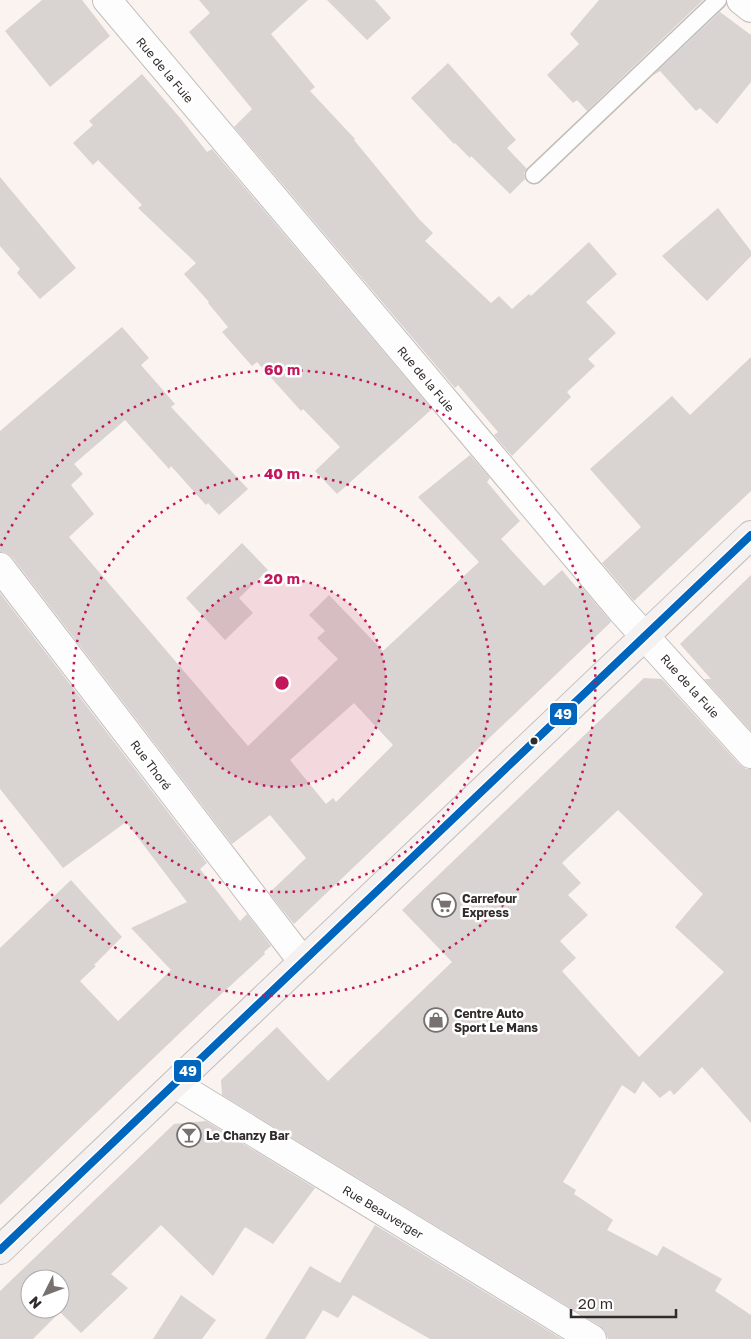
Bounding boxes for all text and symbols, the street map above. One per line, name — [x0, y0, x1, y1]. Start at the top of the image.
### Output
street label: Rue de la Fuie — [133, 34, 197, 106]
street label: Rue de la Fuie — [394, 343, 458, 415]
text: 60 m — [264, 360, 300, 378]
text: 40 m — [264, 464, 300, 482]
text: 20 m — [264, 569, 300, 587]
street label: Rue de la Fuie — [657, 651, 723, 721]
centre of rings — [273, 674, 291, 692]
line badge: 49 — [549, 702, 578, 726]
text: 49 — [554, 705, 572, 722]
unlabelled marker — [529, 736, 539, 746]
street label: Rue Thoré — [127, 737, 175, 793]
place label: Carrefour Express — [462, 891, 517, 920]
supermarket icon: Carrefour Express — [431, 892, 457, 918]
place label: Centre Auto Sport Le Mans — [454, 1006, 538, 1035]
shop icon: Centre Auto Sport Le Mans — [423, 1007, 449, 1033]
line badge: 49 — [173, 1059, 202, 1083]
text: 49 — [179, 1062, 197, 1079]
bar icon: Le Chanzy Bar — [176, 1122, 202, 1148]
place label: Le Chanzy Bar — [206, 1128, 290, 1143]
street label: Rue Beauverger — [340, 1182, 426, 1242]
north arrow — [20, 1269, 70, 1319]
scale bar — [571, 1286, 676, 1318]
text: N — [25, 1293, 45, 1313]
text: 20 m — [578, 1294, 613, 1312]

